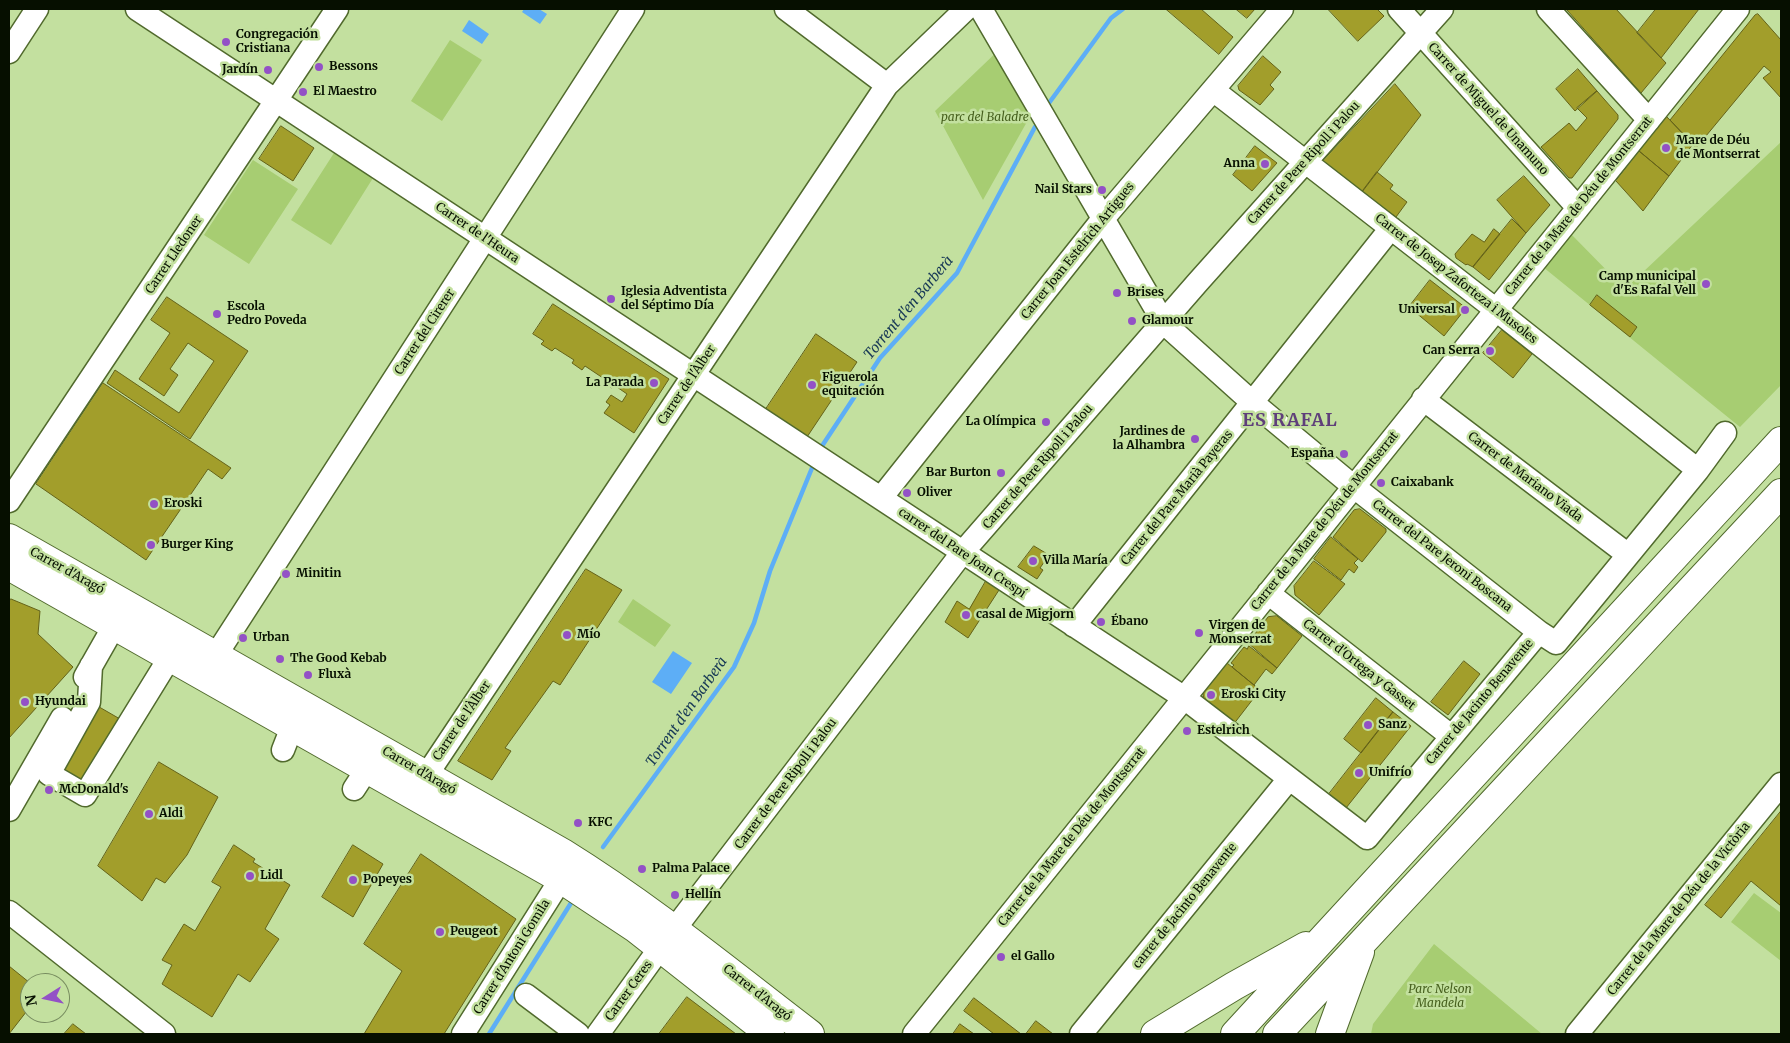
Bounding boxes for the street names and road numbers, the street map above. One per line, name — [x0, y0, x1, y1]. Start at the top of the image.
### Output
street label: Carrer de Miguel de Unamuno — [1425, 40, 1551, 178]
street label: Carrer de Pere Ripoll i Palou — [1245, 99, 1363, 227]
street label: Carrer de la Mare de Déu de Montserrat — [1502, 114, 1656, 298]
street label: Carrer Joan Estelrich Artigues — [1018, 180, 1138, 322]
street label: Carrer de l'Heura — [433, 200, 521, 266]
street label: Carrer de Josep Zaforteza i Musoles — [1372, 211, 1540, 347]
street label: Carrer Lledoner — [143, 213, 205, 297]
street label: Carrer del Cirerer — [392, 286, 458, 378]
street label: Carrer de l'Àlber — [655, 343, 719, 427]
street label: Carrer de Pere Ripoll i Palou — [980, 402, 1096, 532]
street label: Carrer del Pare Marià Payeras — [1118, 428, 1236, 568]
street label: Carrer de la Mare de Déu de Montserrat — [1248, 429, 1402, 613]
street label: Carrer de Mariano Viada — [1465, 429, 1585, 525]
street label: Carrer del Pare Jeroni Boscana — [1369, 497, 1515, 615]
street label: carrer del Pare Joan Crespí — [896, 505, 1028, 601]
street label: Carrer d'Aragó — [27, 545, 107, 597]
street label: Carrer d'Ortega y Gasset — [1300, 617, 1418, 713]
street label: Carrer de Jacinto Benavente — [1423, 637, 1537, 767]
street label: Carrer de l'Àlber — [430, 679, 494, 763]
street label: Carrer de Pere Ripoll i Palou — [732, 716, 840, 852]
street label: Carrer d'Aragó — [380, 744, 458, 798]
street label: Carrer de la Mare de Déu de Montserrat — [995, 745, 1149, 929]
street label: Carrer de la Mare de Déu de la Victòria — [1605, 820, 1753, 998]
street label: carrer de Jacinto Benavente — [1130, 841, 1240, 971]
street label: Carrer d'Antoni Gomila — [471, 897, 553, 1017]
street label: Carrer Ceres — [602, 958, 656, 1024]
street label: Carrer d'Aragó — [720, 962, 794, 1024]

